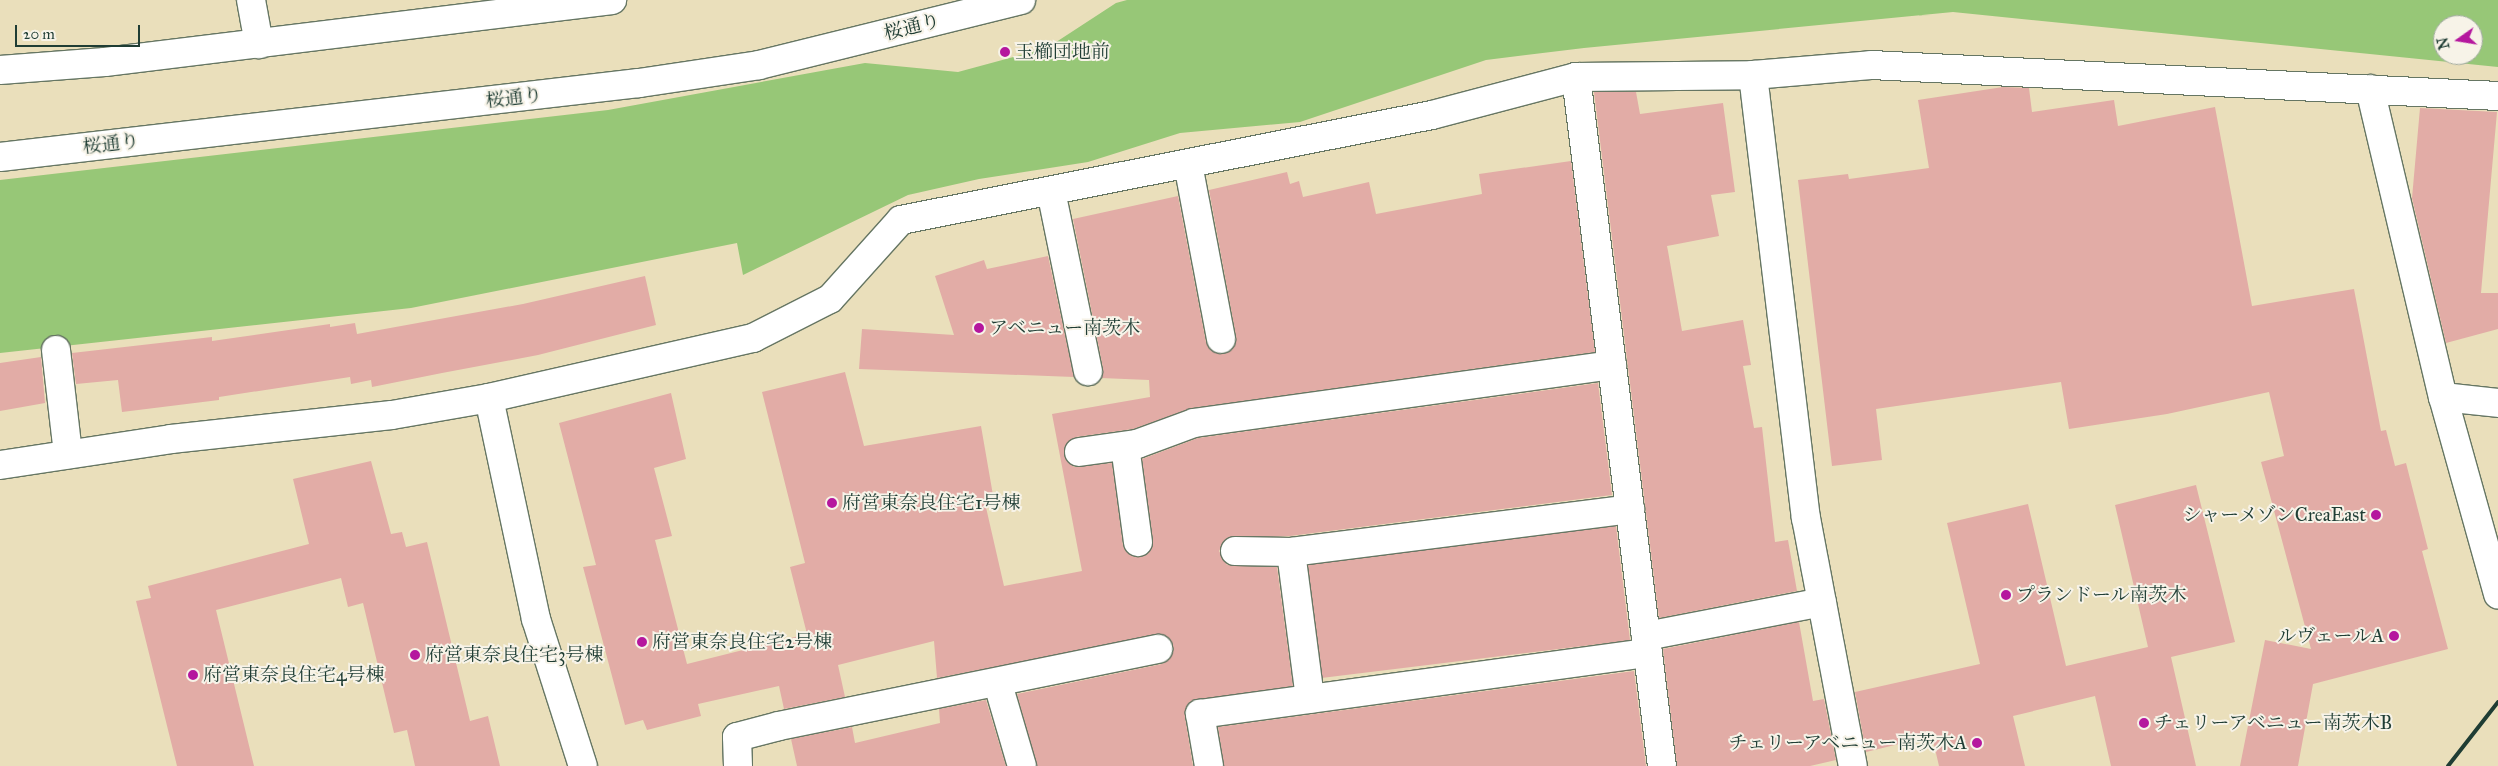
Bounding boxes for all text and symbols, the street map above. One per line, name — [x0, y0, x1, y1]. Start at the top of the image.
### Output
street label: 桜通り — [882, 9, 942, 45]
scale bar — [18, 15, 142, 47]
north arrow — [2433, 15, 2483, 65]
text: 20 m — [23, 25, 55, 43]
text: N — [2434, 36, 2453, 51]
place label: 玉櫛団地前 — [1015, 41, 1110, 63]
marker: 玉櫛団地前 — [999, 46, 1011, 58]
street label: 桜通り — [484, 83, 544, 113]
street label: 桜通り — [81, 129, 141, 159]
place label: アベニュー南茨木 — [989, 317, 1141, 339]
marker: アベニュー南茨木 — [973, 322, 985, 334]
place label: 府営東奈良住宅1号棟 — [842, 492, 1021, 514]
marker: 府営東奈良住宅1号棟 — [826, 497, 838, 509]
place label: シャーメゾンCreaEast — [2181, 504, 2366, 526]
marker: シャーメゾンCreaEast — [2370, 509, 2382, 521]
place label: プランドール南茨木 — [2016, 584, 2187, 606]
marker: プランドール南茨木 — [2000, 589, 2012, 601]
place label: ルヴェールA — [2276, 625, 2384, 647]
marker: ルヴェールA — [2388, 630, 2400, 642]
place label: 府営東奈良住宅2号棟 — [652, 631, 832, 653]
marker: 府営東奈良住宅2号棟 — [636, 636, 648, 648]
place label: 府営東奈良住宅3号棟 — [425, 644, 604, 666]
marker: 府営東奈良住宅3号棟 — [409, 649, 421, 661]
place label: 府営東奈良住宅4号棟 — [203, 664, 385, 686]
marker: 府営東奈良住宅4号棟 — [187, 669, 199, 681]
place label: チェリーアベニュー南茨木B — [2154, 712, 2395, 734]
marker: チェリーアベニュー南茨木B — [2138, 717, 2150, 729]
place label: チェリーアベニュー南茨木A — [1726, 732, 1967, 754]
marker: チェリーアベニュー南茨木A — [1971, 737, 1983, 749]

